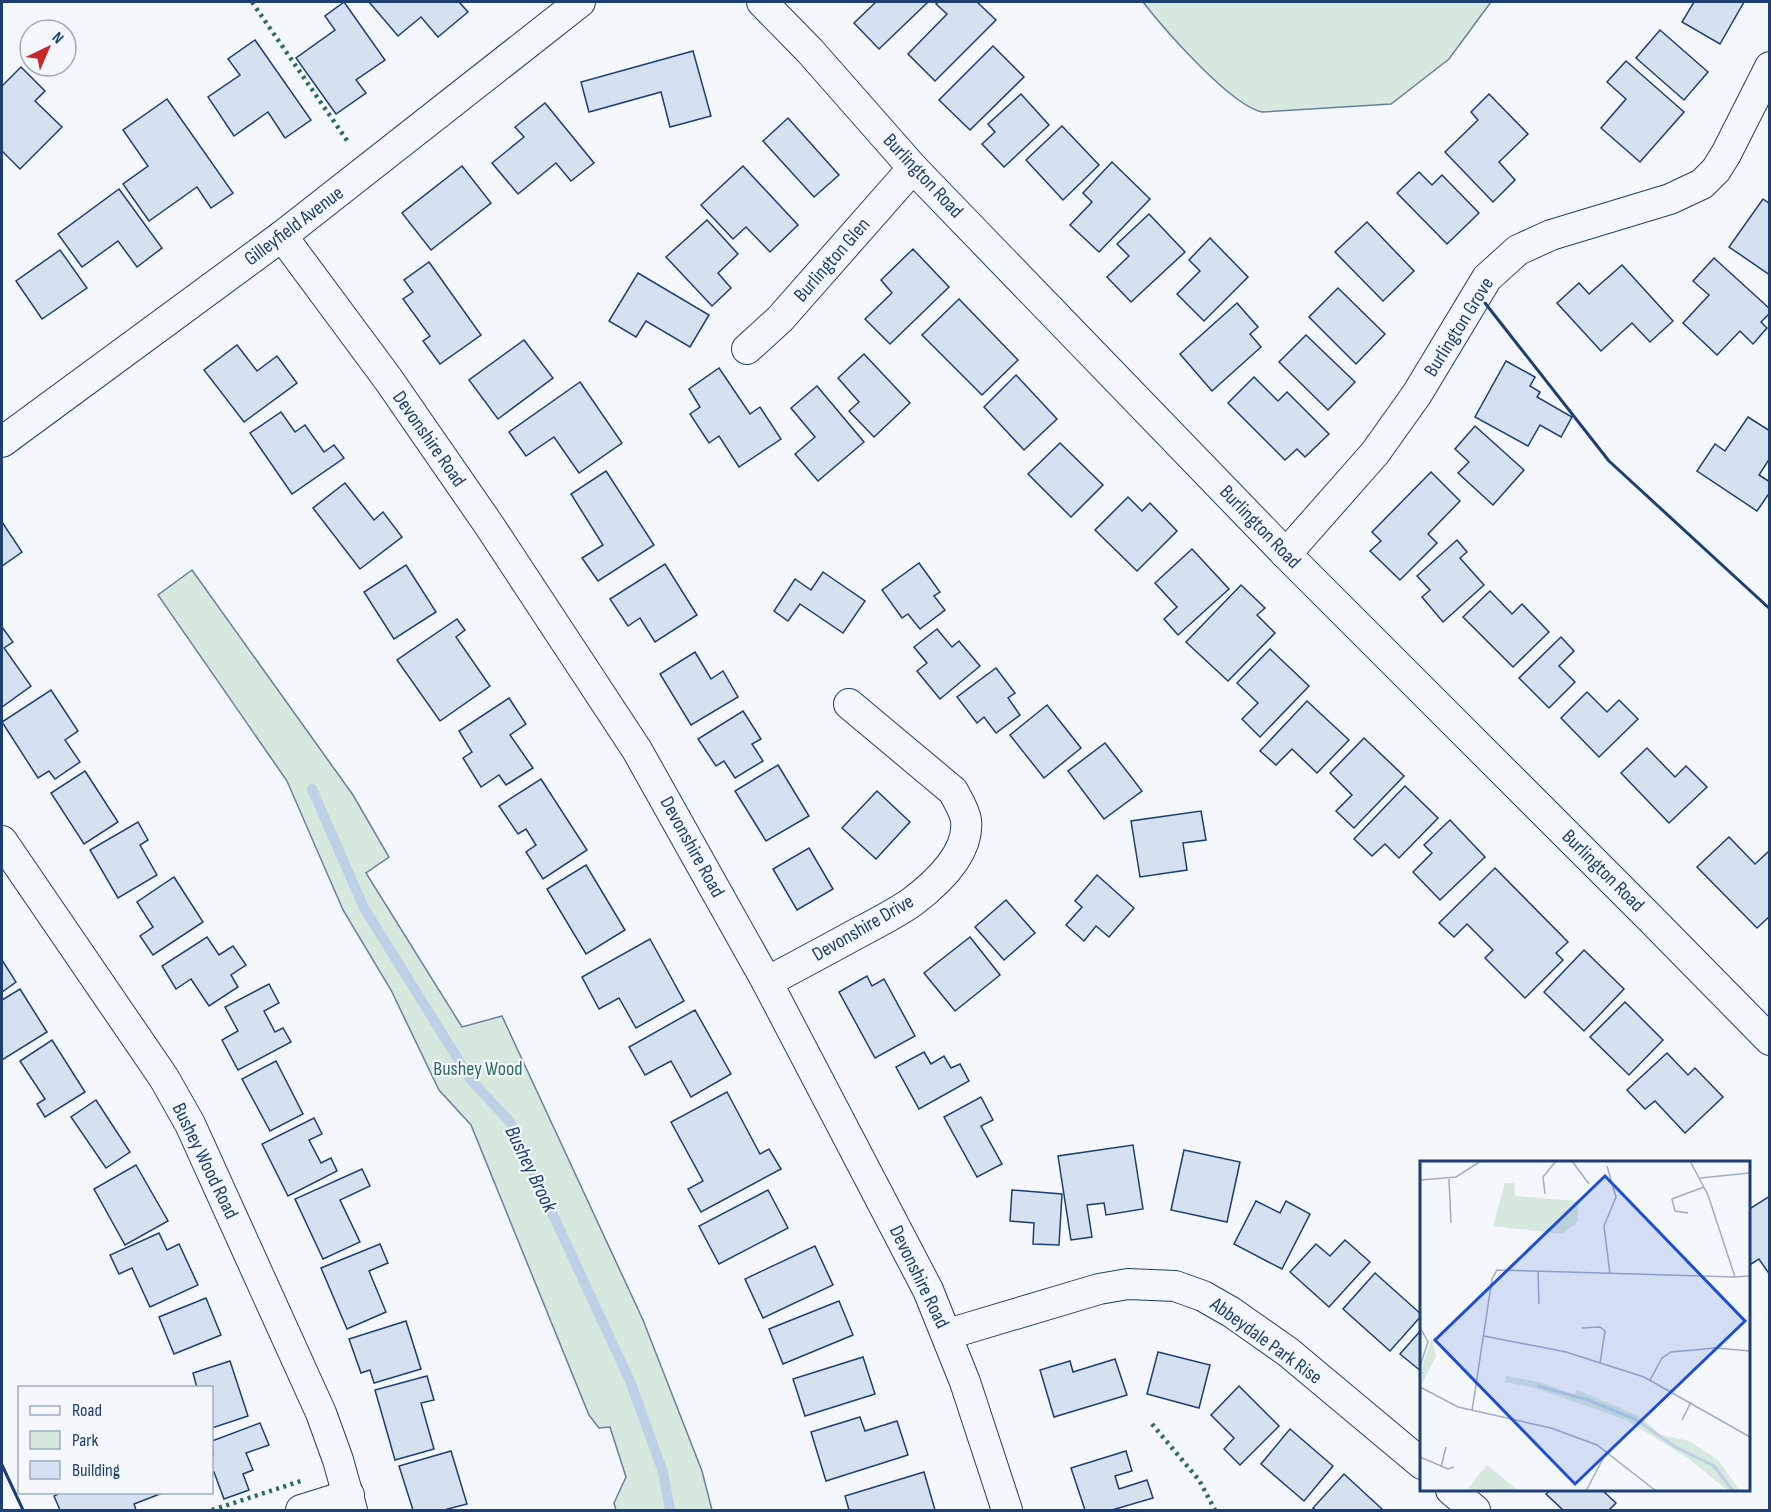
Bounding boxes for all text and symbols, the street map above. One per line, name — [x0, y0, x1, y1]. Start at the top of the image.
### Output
north arrow — [18, 18, 78, 78]
text: N — [48, 28, 67, 48]
street label: Burlington Road — [878, 129, 968, 223]
street label: Gilleyfield Avenue — [240, 181, 348, 271]
street label: Burlington Glen — [789, 213, 875, 307]
street label: Burlington Grove — [1419, 273, 1499, 381]
street label: Devonshire Road — [387, 386, 471, 492]
street label: Burlington Road — [1214, 480, 1306, 574]
street label: Devonshire Road — [654, 792, 730, 902]
street label: Burlington Road — [1557, 825, 1649, 917]
street label: Devonshire Drive — [808, 889, 918, 967]
park label: Bushey Wood — [433, 1057, 523, 1081]
street label: Bushey Wood Road — [167, 1099, 243, 1223]
water label: Bushey Brook — [499, 1122, 563, 1217]
inset map — [1420, 1161, 1750, 1491]
street label: Devonshire Road — [884, 1222, 954, 1332]
street label: Abbeydale Park Rise — [1205, 1292, 1327, 1390]
legend — [18, 1386, 213, 1494]
text: Road — [72, 1400, 102, 1421]
text: Park — [72, 1430, 98, 1451]
text: Building — [72, 1460, 120, 1481]

